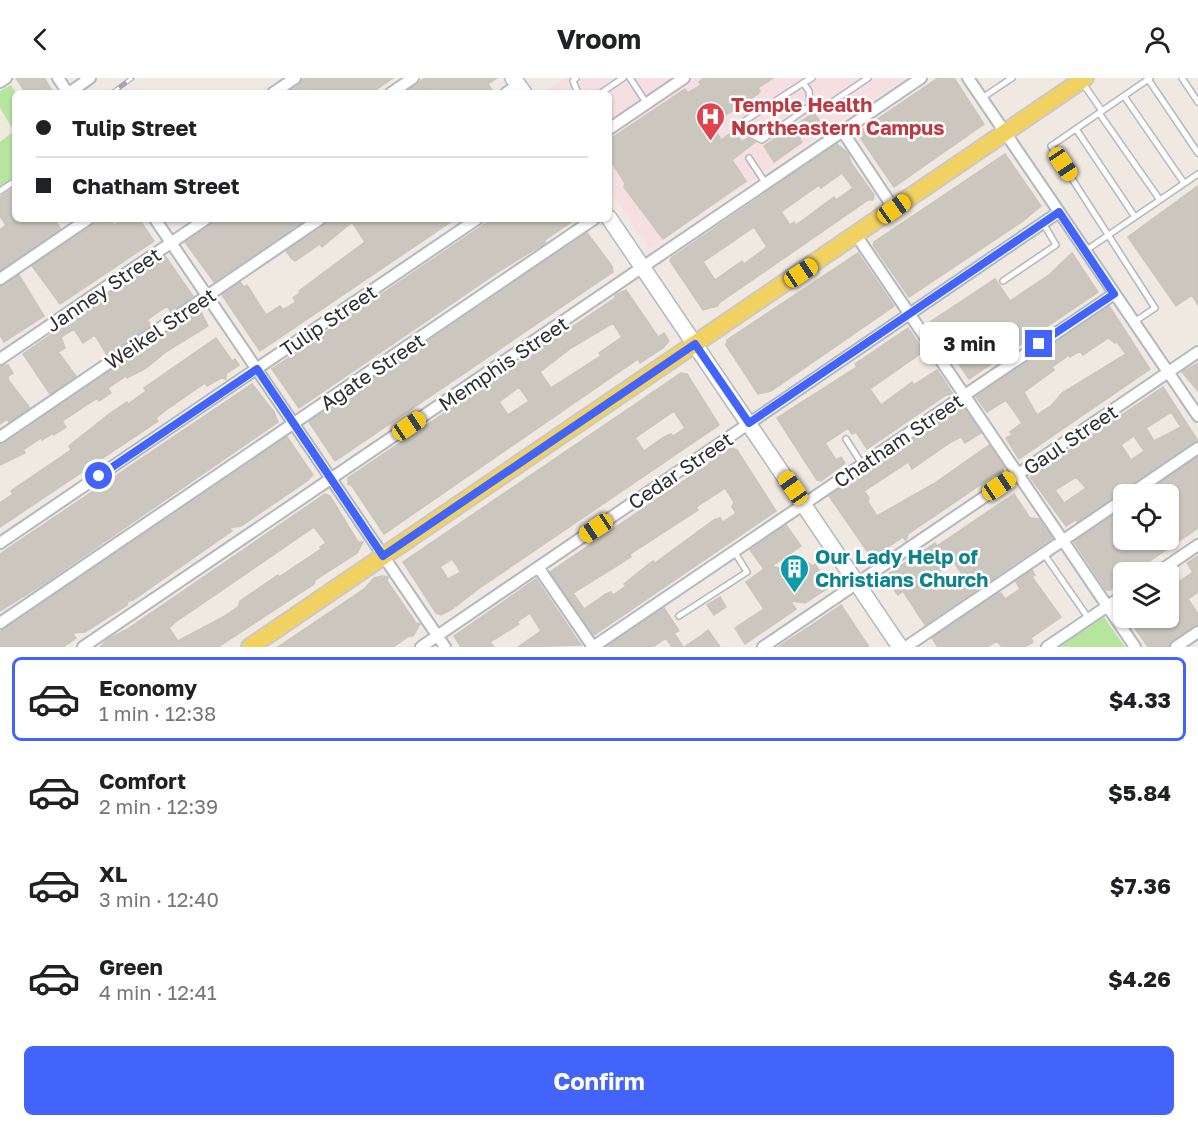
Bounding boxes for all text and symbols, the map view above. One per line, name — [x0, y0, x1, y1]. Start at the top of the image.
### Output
icon: back — [24, 23, 57, 56]
text: Vroom — [557, 23, 641, 55]
icon: person — [1141, 23, 1174, 56]
place label: Temple Health Northeastern Campus — [731, 92, 944, 139]
hospital icon: Temple Health Northeastern Campus — [694, 100, 726, 142]
text: Tulip Street — [72, 114, 197, 141]
car — [1045, 144, 1081, 184]
text: Chatham Street — [72, 172, 240, 199]
car — [874, 191, 914, 227]
street label: Janney Street — [41, 242, 165, 336]
car — [781, 255, 821, 291]
street label: Tulip Street — [275, 279, 381, 361]
street label: Weikel Street — [100, 282, 220, 374]
street label: Memphis Street — [434, 311, 572, 415]
callout: 3 min — [919, 323, 1018, 365]
street label: Agate Street — [315, 327, 429, 415]
route end — [1025, 330, 1052, 357]
text: 3 min — [943, 331, 996, 355]
street label: Chatham Street — [829, 388, 967, 492]
street label: Gaul Street — [1018, 399, 1122, 479]
car — [389, 408, 429, 444]
street label: Cedar Street — [623, 426, 737, 514]
route start — [85, 462, 112, 489]
car — [775, 468, 811, 508]
car — [979, 468, 1019, 504]
map controls — [1113, 484, 1179, 628]
button: locate — [1113, 484, 1179, 550]
car — [576, 510, 616, 546]
place label: Our Lady Help of Christians Church — [815, 544, 988, 591]
building icon: Our Lady Help of Christians Church — [778, 552, 810, 594]
button: layers — [1113, 562, 1179, 628]
icon: car — [27, 672, 81, 726]
text: Economy — [99, 674, 197, 701]
text: $4.33 — [1109, 686, 1171, 713]
text: 1 min · 12:38 — [99, 701, 216, 725]
icon: car — [27, 765, 81, 819]
text: Comfort — [99, 767, 186, 794]
text: $5.84 — [1108, 779, 1171, 806]
text: 2 min · 12:39 — [99, 794, 218, 818]
icon: car — [27, 858, 81, 912]
text: XL — [99, 860, 127, 887]
text: $7.36 — [1110, 872, 1171, 899]
text: 3 min · 12:40 — [99, 887, 219, 911]
icon: car — [27, 951, 81, 1005]
text: Green — [99, 953, 163, 980]
text: $4.26 — [1108, 965, 1171, 992]
text: 4 min · 12:41 — [99, 980, 217, 1004]
button: Confirm — [24, 1046, 1174, 1115]

